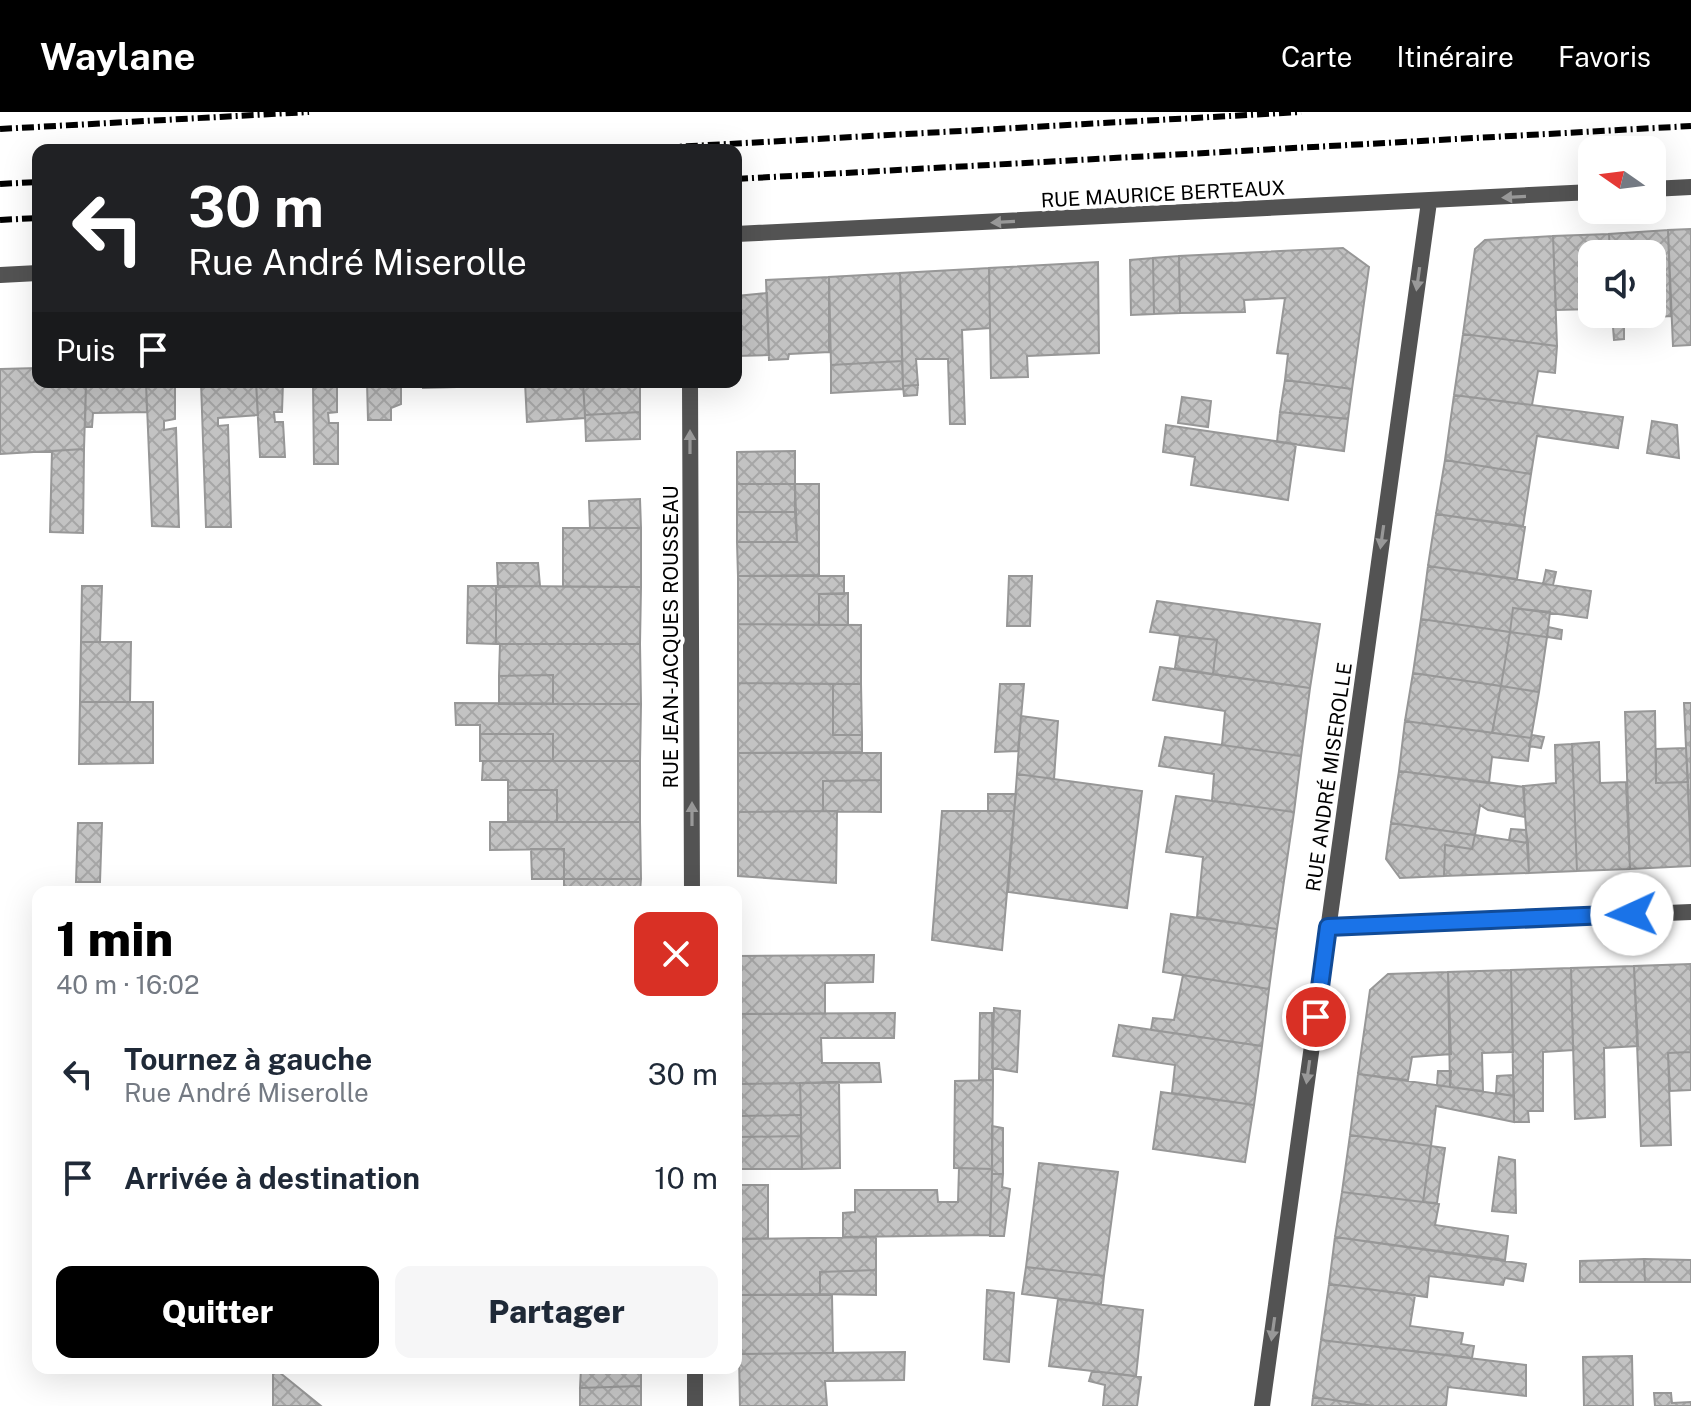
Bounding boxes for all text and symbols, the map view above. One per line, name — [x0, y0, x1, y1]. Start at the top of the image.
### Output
text: Waylane — [40, 34, 195, 79]
text: Carte — [1281, 40, 1352, 73]
text: Itinéraire — [1396, 40, 1514, 73]
text: Favoris — [1558, 40, 1651, 73]
north arrow — [1578, 136, 1666, 224]
map controls — [1578, 136, 1666, 328]
text: 30 m — [188, 174, 324, 240]
icon: left — [56, 176, 160, 280]
street label: RUE MAURICE BERTEAUX — [1040, 176, 1286, 212]
one-way arrow — [1501, 191, 1526, 204]
one-way arrow — [990, 215, 1015, 228]
button: sound — [1578, 240, 1666, 328]
text: Rue André Miserolle — [188, 241, 527, 283]
one-way arrow — [1411, 267, 1424, 292]
icon: arrive — [131, 328, 175, 372]
text: Puis — [56, 332, 115, 368]
one-way arrow — [684, 429, 696, 454]
street label: RUE JEAN-JACQUES ROUSSEAU — [659, 486, 683, 788]
one-way arrow — [1375, 525, 1388, 550]
street label: RUE ANDRÉ MISEROLLE — [1300, 661, 1357, 893]
one-way arrow — [686, 801, 698, 826]
position arrow — [1590, 872, 1674, 956]
text: 1 min — [56, 910, 173, 967]
button: close — [634, 912, 718, 996]
text: 40 m · 16:02 — [56, 969, 200, 1000]
pin — [1282, 983, 1350, 1051]
icon: arrive — [1294, 995, 1338, 1039]
text: Tournez à gauche — [124, 1041, 372, 1077]
icon: left — [56, 1052, 100, 1096]
text: 30 m — [648, 1056, 718, 1092]
one-way arrow — [1301, 1059, 1314, 1084]
text: Rue André Miserolle — [124, 1077, 369, 1108]
icon: arrive — [56, 1156, 100, 1200]
text: Arrivée à destination — [124, 1160, 420, 1196]
text: 10 m — [654, 1160, 718, 1196]
button: Quitter — [56, 1266, 379, 1358]
button: Partager — [395, 1266, 718, 1358]
one-way arrow — [1266, 1317, 1279, 1342]

